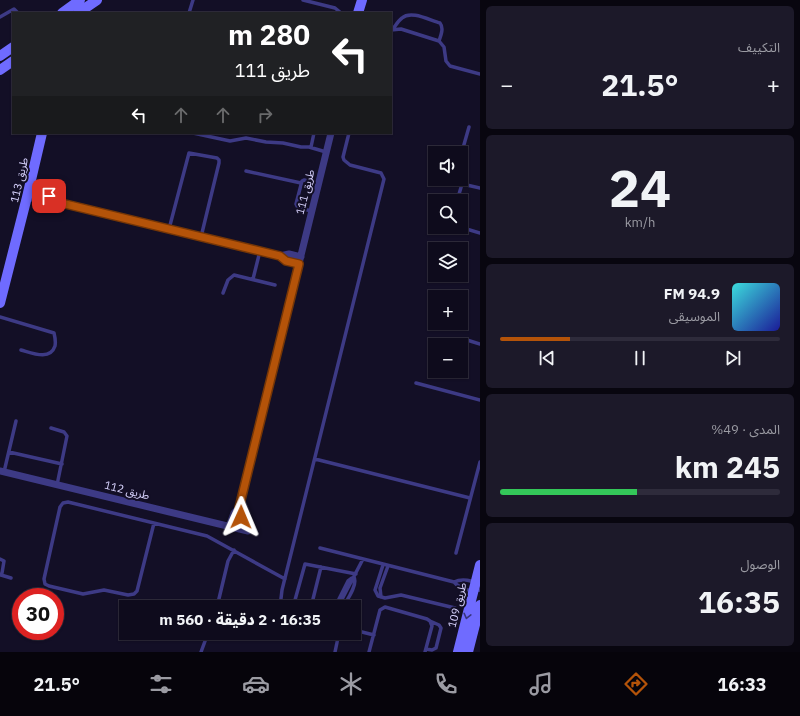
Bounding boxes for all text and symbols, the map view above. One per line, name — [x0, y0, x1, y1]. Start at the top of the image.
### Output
text: 280 m — [228, 16, 310, 53]
icon: left — [324, 28, 376, 80]
text: التكييف — [738, 39, 780, 56]
text: طريق 111 — [235, 59, 310, 82]
text: 21.5° — [601, 65, 679, 104]
text: − — [500, 70, 513, 99]
text: + — [767, 70, 780, 99]
icon: left — [128, 104, 150, 126]
icon: ahead — [170, 104, 192, 126]
icon: ahead — [212, 104, 234, 126]
icon: right — [254, 104, 276, 126]
map controls — [428, 146, 468, 378]
button: sound — [428, 146, 468, 186]
text: 24 — [609, 154, 671, 221]
street label: طريق 113 — [7, 156, 31, 204]
street label: طريق 111 — [293, 168, 317, 216]
pin — [32, 179, 66, 213]
icon: arrive — [38, 185, 60, 207]
button: search — [428, 194, 468, 234]
text: km/h — [625, 214, 655, 231]
button: layers — [428, 242, 468, 282]
text: 94.9 FM — [664, 284, 720, 303]
button: + — [428, 290, 468, 330]
text: الموسيقى — [669, 308, 720, 325]
button: − — [428, 338, 468, 378]
icon: previous — [536, 347, 558, 369]
icon: pause — [629, 347, 651, 369]
icon: next — [722, 347, 744, 369]
text: المدى · 49% — [711, 421, 780, 438]
text: 245 km — [675, 447, 780, 486]
street label: طريق 112 — [103, 478, 151, 502]
position arrow — [220, 496, 262, 538]
text: الوصول — [740, 556, 780, 573]
street label: طريق 109 — [445, 581, 469, 629]
text: 16:35 — [698, 582, 780, 621]
speed limit sign: 30 — [12, 588, 64, 640]
text: 16:35 · 2 دقيقة · 560 m — [159, 610, 321, 629]
one-way arrow — [463, 612, 472, 619]
icon: filters — [147, 670, 175, 698]
icon: car — [242, 670, 270, 698]
icon: climate — [337, 670, 365, 698]
icon: phone — [432, 670, 460, 698]
icon: music — [527, 670, 555, 698]
icon: directions — [622, 670, 650, 698]
text: 21.5° — [34, 673, 80, 696]
text: 16:33 — [717, 673, 766, 696]

